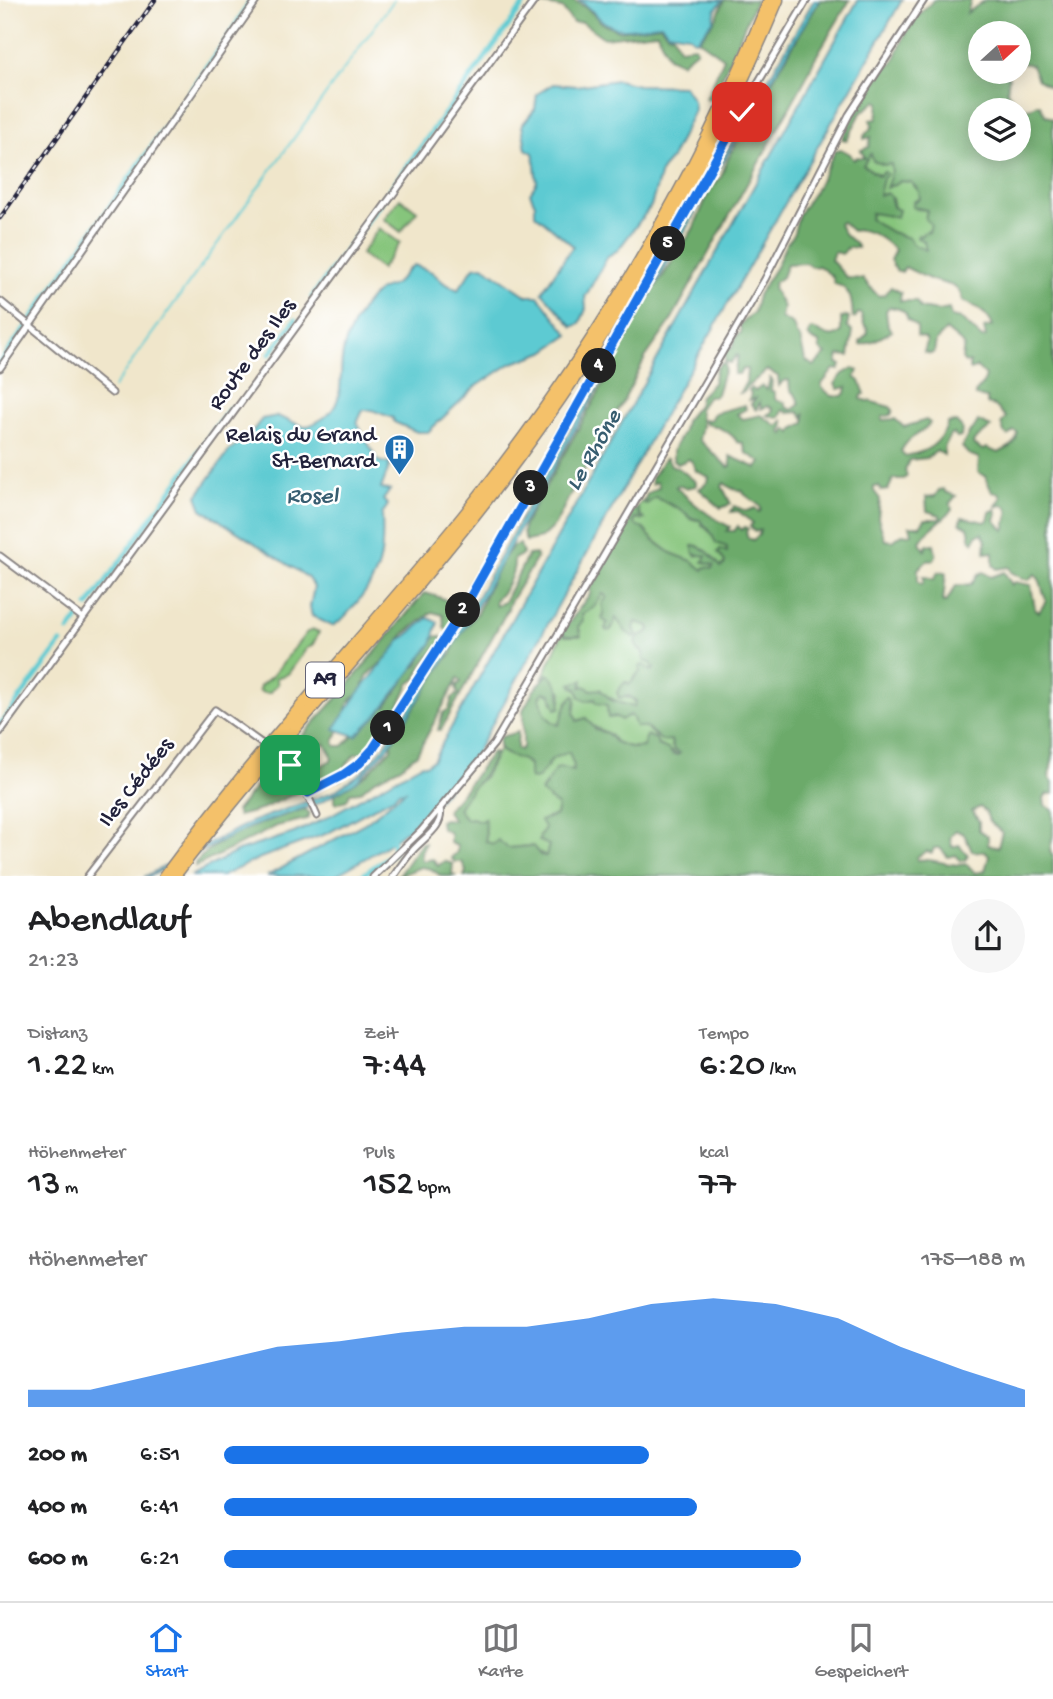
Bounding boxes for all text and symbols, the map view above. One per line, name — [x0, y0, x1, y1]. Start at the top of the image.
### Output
north arrow — [968, 21, 1031, 84]
map controls — [968, 21, 1031, 161]
pin — [712, 82, 772, 142]
icon: check — [723, 93, 761, 131]
button: layers — [968, 98, 1031, 161]
pin: 5 — [650, 226, 686, 262]
text: 5 — [663, 232, 673, 255]
street label: Route des Iles — [203, 293, 303, 416]
pin: 4 — [582, 348, 616, 384]
text: 4 — [594, 354, 603, 377]
water label: Le Rhône — [560, 404, 631, 497]
place label: Relais du Grand St-Bernard — [226, 423, 378, 476]
building icon: Relais du Grand St-Bernard — [382, 432, 416, 476]
pin: 3 — [514, 470, 548, 505]
text: 3 — [526, 476, 535, 499]
water label: Rosel — [286, 483, 339, 512]
pin: 2 — [446, 592, 480, 628]
text: 2 — [458, 598, 467, 621]
road number: A9 — [306, 662, 344, 698]
pin: 1 — [370, 710, 406, 746]
text: 1 — [384, 716, 391, 739]
street label: Iles Cédées — [94, 732, 181, 833]
pin — [260, 735, 320, 795]
icon: arrive — [271, 746, 309, 784]
button: share — [951, 899, 1025, 973]
text: Abendlauf — [28, 900, 189, 944]
text: 21:23 — [28, 948, 79, 975]
text: Distanz — [28, 1023, 87, 1046]
text: Zeit — [364, 1023, 398, 1046]
text: Tempo — [699, 1023, 749, 1046]
text: 1.22 — [28, 1046, 87, 1087]
text: 7:44 — [364, 1046, 426, 1087]
text: 6:20 — [699, 1046, 765, 1087]
text: km — [87, 1058, 114, 1081]
text: /km — [765, 1058, 796, 1081]
text: Höhenmeter — [28, 1142, 125, 1165]
text: Puls — [364, 1142, 394, 1165]
text: kcal — [699, 1142, 729, 1165]
text: 13 — [28, 1165, 60, 1206]
text: 152 — [364, 1165, 413, 1206]
text: 77 — [699, 1165, 736, 1206]
text: m — [60, 1177, 78, 1200]
text: bpm — [413, 1177, 451, 1200]
text: Höhenmeter — [28, 1247, 146, 1274]
text: 175–188 m — [921, 1247, 1025, 1274]
text: 200 m — [28, 1442, 87, 1469]
text: 6:51 — [140, 1442, 180, 1469]
text: 400 m — [28, 1494, 87, 1521]
text: 6:41 — [140, 1494, 179, 1521]
text: 600 m — [28, 1546, 88, 1573]
text: 6:21 — [140, 1546, 179, 1573]
tab: Start — [146, 1619, 187, 1684]
tab: Karte — [478, 1619, 523, 1684]
tab: Gespeichert — [814, 1619, 907, 1684]

